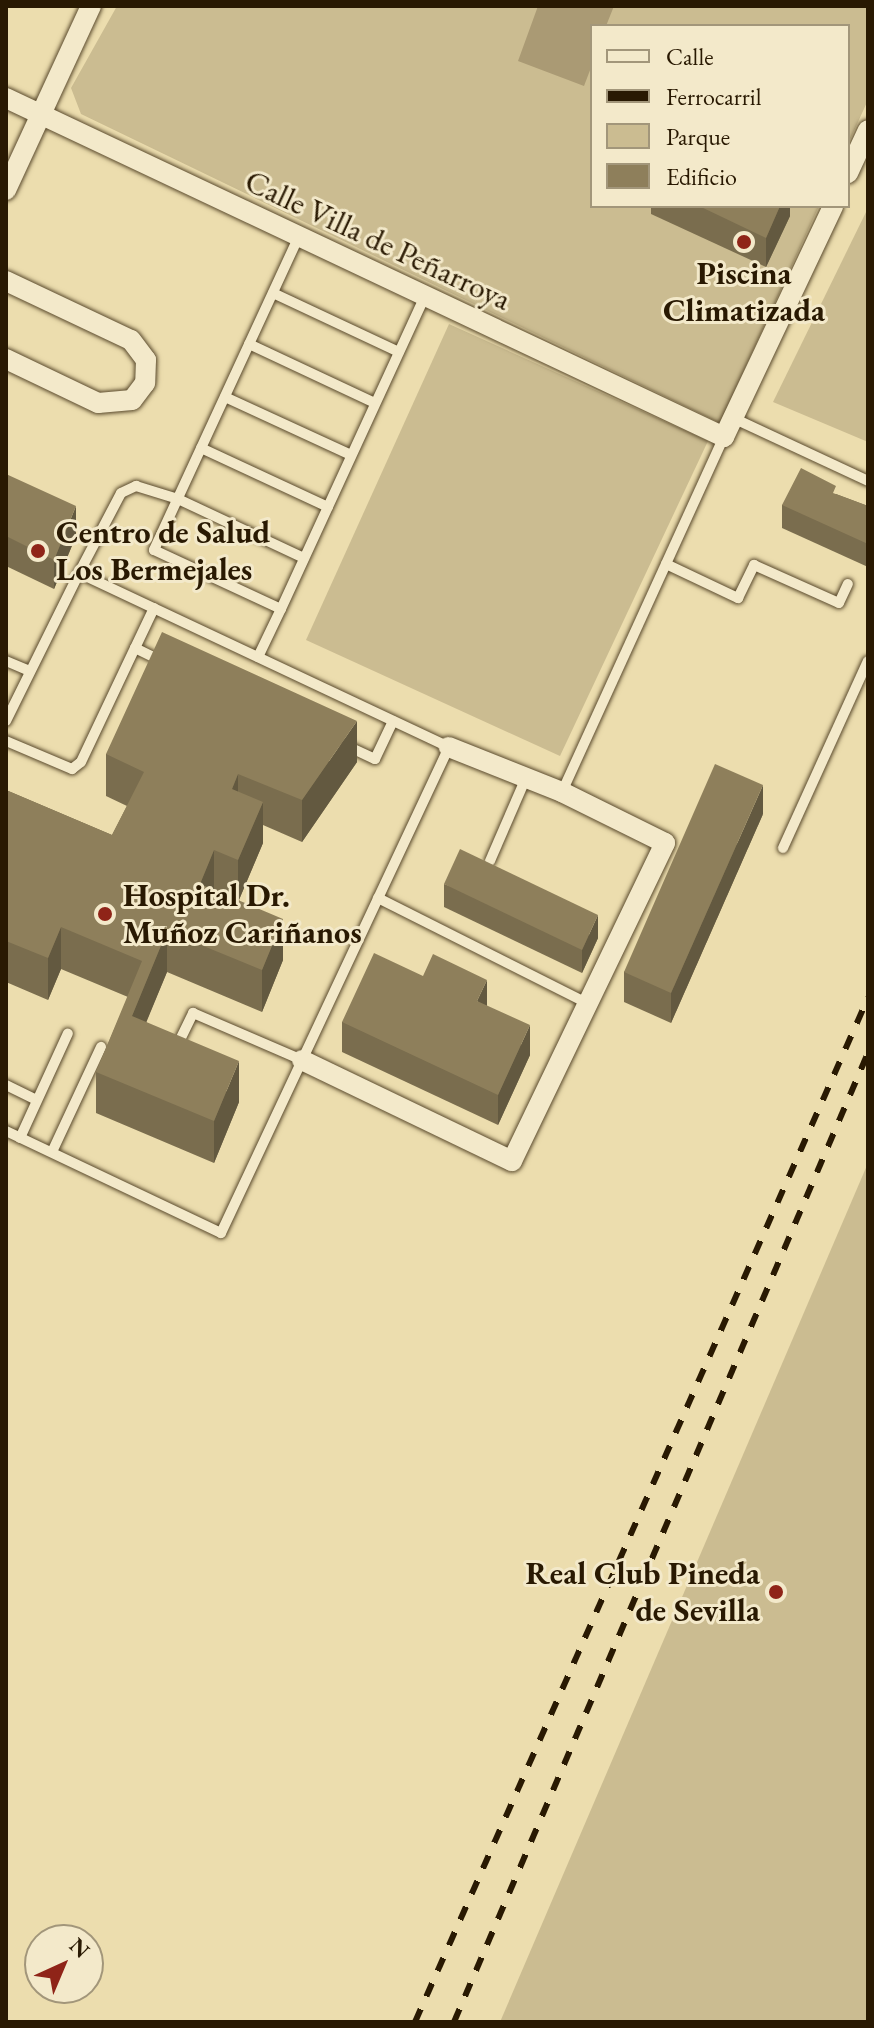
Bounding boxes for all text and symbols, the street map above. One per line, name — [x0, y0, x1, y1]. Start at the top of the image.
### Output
legend — [590, 24, 850, 208]
text: Calle — [666, 41, 714, 72]
text: Ferrocarril — [666, 81, 762, 112]
text: Parque — [666, 121, 730, 152]
text: Edificio — [666, 161, 737, 192]
street label: Calle Villa de Peñarroya — [239, 162, 517, 318]
marker: Piscina Climatizada — [735, 233, 753, 251]
place label: Piscina Climatizada — [663, 255, 825, 330]
place label: Centro de Salud Los Bermejales — [56, 514, 270, 589]
marker: Centro de Salud Los Bermejales — [27, 540, 49, 562]
place label: Hospital Dr. Muñoz Cariñanos — [123, 877, 362, 952]
marker: Hospital Dr. Muñoz Cariñanos — [94, 903, 116, 925]
place label: Real Club Pineda de Sevilla — [526, 1555, 760, 1630]
marker: Real Club Pineda de Sevilla — [767, 1583, 785, 1601]
north arrow — [24, 1924, 104, 2004]
text: N — [63, 1931, 96, 1964]

